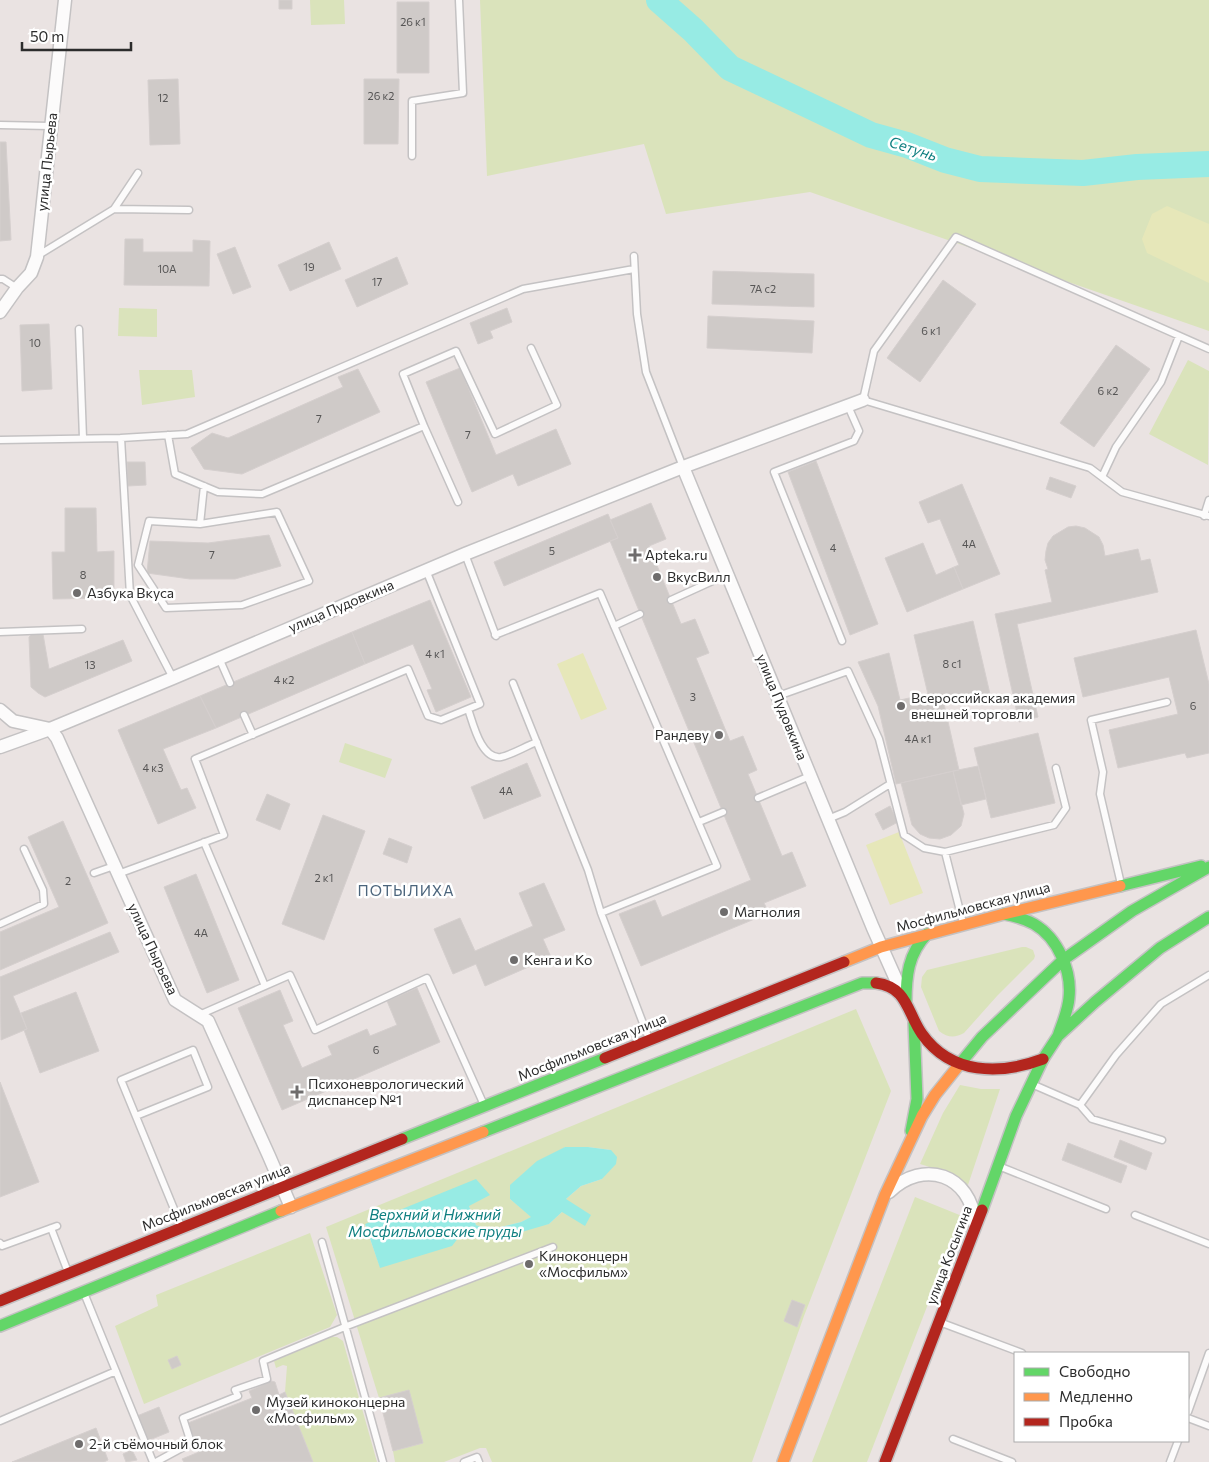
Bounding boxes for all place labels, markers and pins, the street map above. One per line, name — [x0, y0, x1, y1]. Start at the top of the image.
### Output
place label: Apteka.ru — [645, 546, 708, 563]
marker: Apteka.ru — [629, 549, 641, 561]
place label: ВкусВилл — [667, 568, 731, 585]
marker: ВкусВилл — [651, 571, 663, 583]
place label: Азбука Вкуса — [87, 584, 174, 601]
marker: Азбука Вкуса — [71, 587, 83, 599]
place label: Всероссийская академия внешней торговли — [911, 689, 1075, 722]
marker: Всероссийская академия внешней торговли — [895, 700, 907, 712]
place label: Рандеву — [655, 726, 709, 743]
marker: Рандеву — [713, 729, 725, 741]
place label: Магнолия — [734, 903, 800, 920]
marker: Магнолия — [718, 906, 730, 918]
place label: Кенга и Ко — [524, 951, 592, 968]
marker: Кенга и Ко — [508, 954, 520, 966]
place label: Психоневрологический диспансер №1 — [308, 1075, 464, 1108]
marker: Психоневрологический диспансер №1 — [290, 1085, 304, 1099]
place label: Киноконцерн «Мосфильм» — [539, 1247, 628, 1280]
marker: Киноконцерн «Мосфильм» — [523, 1258, 535, 1270]
place label: Музей киноконцерна «Мосфильм» — [266, 1393, 405, 1426]
marker: Музей киноконцерна «Мосфильм» — [250, 1404, 262, 1416]
place label: 2-й съёмочный блок — [89, 1435, 224, 1452]
marker: 2-й съёмочный блок — [73, 1438, 85, 1450]

